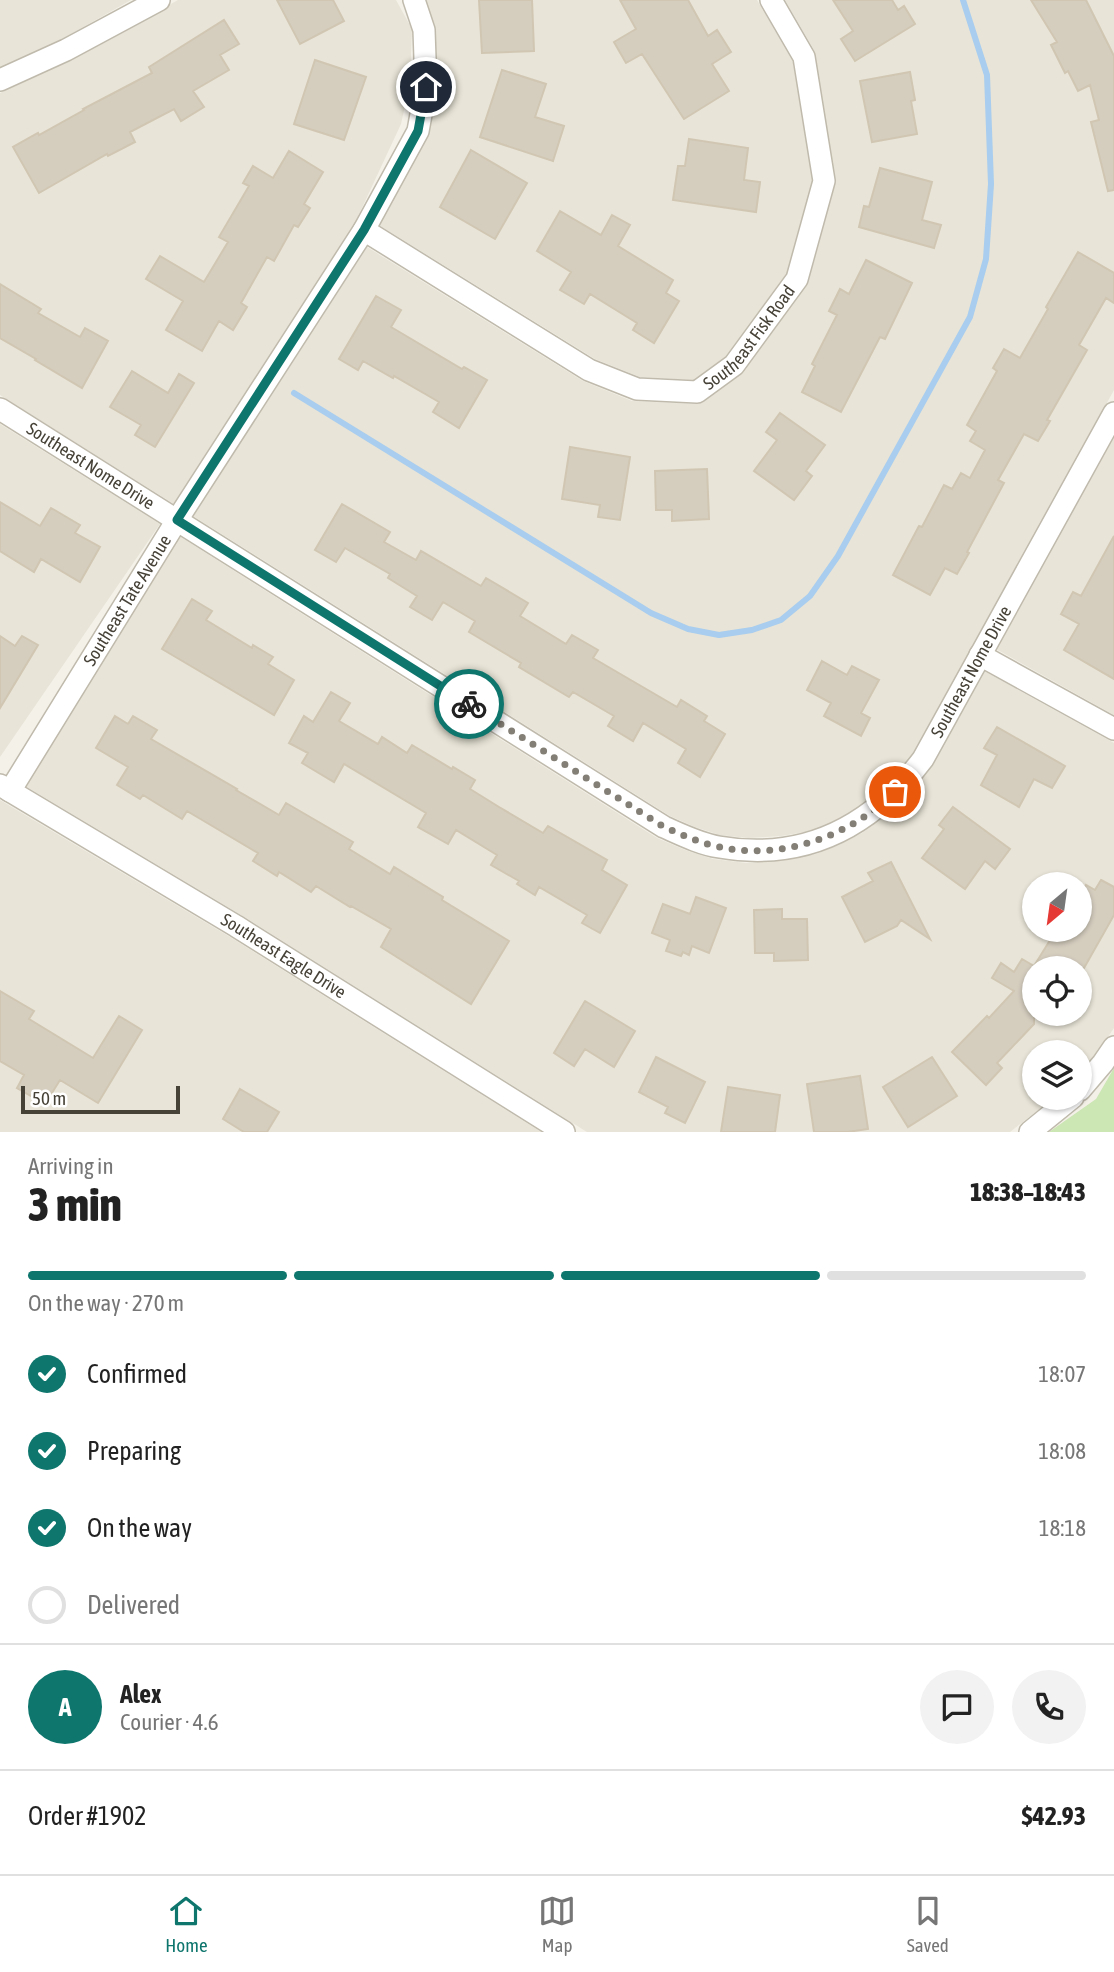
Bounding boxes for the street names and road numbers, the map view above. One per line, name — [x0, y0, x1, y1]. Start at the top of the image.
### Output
street label: Southeast Fisk Road — [699, 281, 799, 394]
street label: Southeast Nome Drive — [23, 418, 159, 514]
street label: Southeast Tate Avenue — [79, 531, 175, 669]
street label: Southeast Nome Drive — [926, 602, 1015, 741]
street label: Southeast Eagle Drive — [218, 909, 350, 1002]

